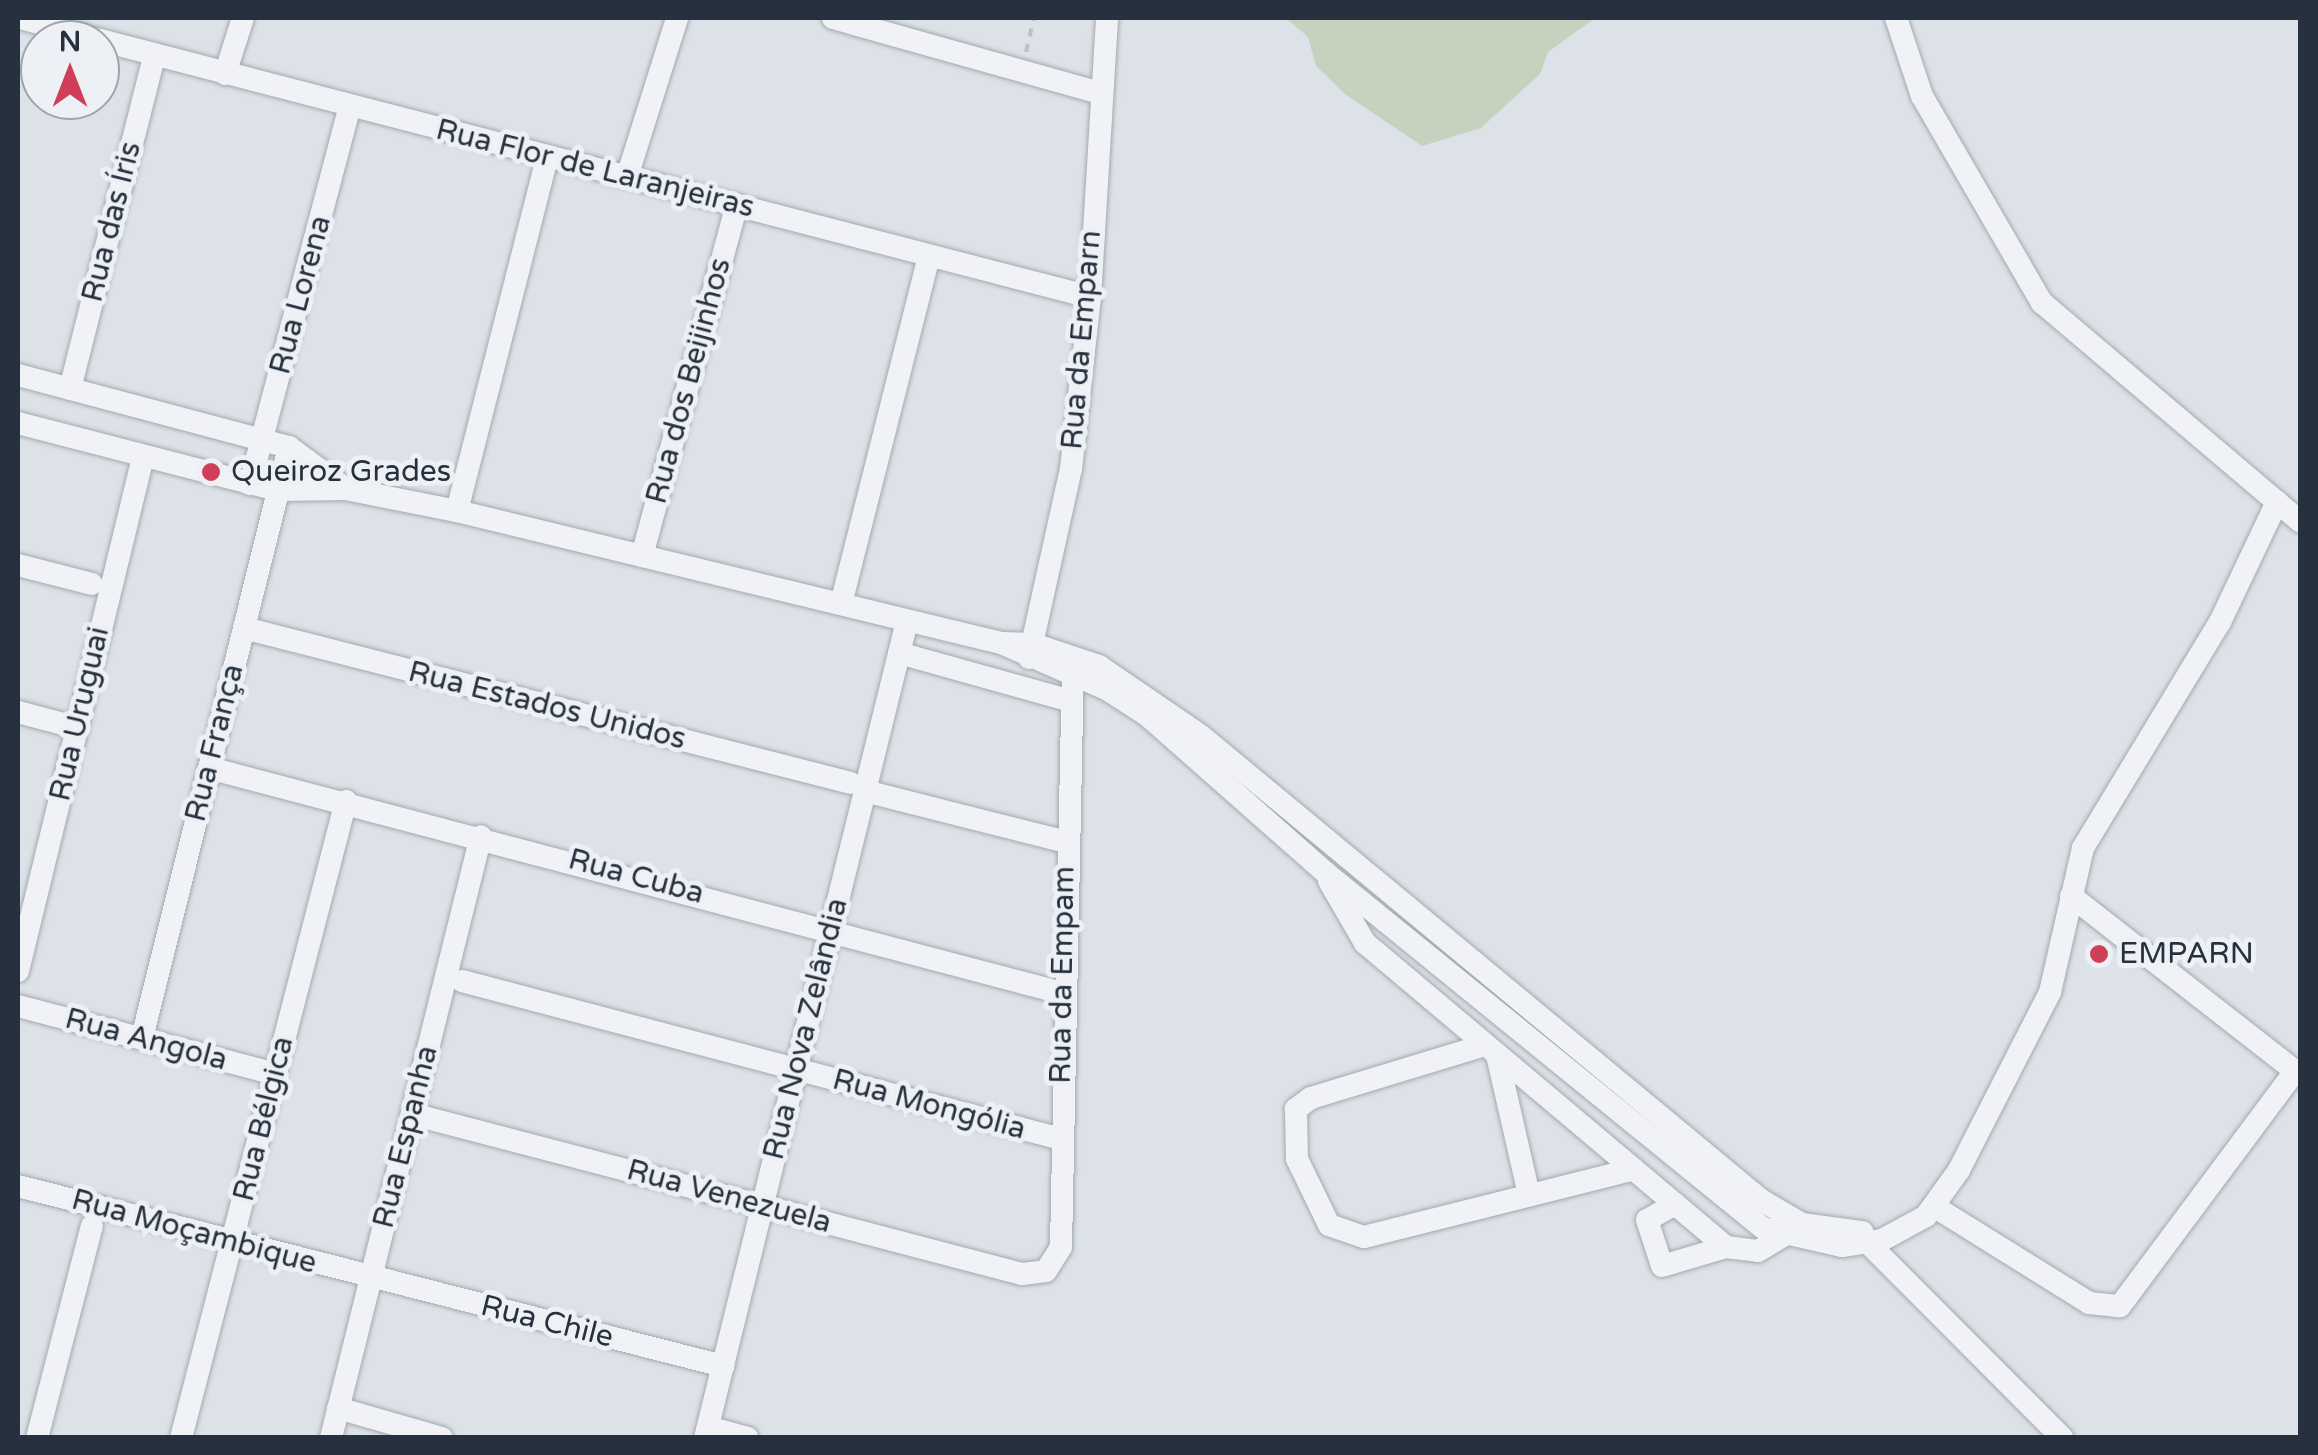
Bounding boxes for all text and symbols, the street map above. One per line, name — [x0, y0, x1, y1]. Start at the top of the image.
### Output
north arrow — [20, 20, 120, 120]
text: N — [59, 25, 81, 59]
street label: Rua Flor de Laranjeiras — [432, 112, 758, 226]
street label: Rua das Íris — [75, 138, 149, 306]
street label: Rua Lorena — [263, 212, 339, 378]
street label: Rua da Emparn — [1054, 229, 1110, 451]
street label: Rua dos Beijinhos — [639, 254, 739, 508]
place label: Queiroz Grades — [231, 454, 451, 490]
marker: Queiroz Grades — [200, 461, 222, 483]
street label: Rua Uruguai — [42, 623, 118, 805]
street label: Rua Estados Unidos — [405, 654, 689, 758]
street label: Rua França — [178, 660, 252, 826]
street label: Rua Cuba — [564, 842, 708, 912]
street label: Rua da Empam — [1043, 866, 1083, 1084]
street label: Rua Nova Zelândia — [756, 894, 856, 1164]
place label: EMPARN — [2119, 936, 2254, 972]
marker: EMPARN — [2088, 943, 2110, 965]
street label: Rua Angola — [61, 1001, 231, 1079]
street label: Rua Bélgica — [226, 1033, 302, 1205]
street label: Rua Espanha — [366, 1042, 446, 1232]
street label: Rua Mongólia — [829, 1062, 1029, 1148]
street label: Rua Venezuela — [623, 1152, 835, 1242]
street label: Rua Moçambique — [68, 1182, 320, 1282]
street label: Rua Chile — [477, 1288, 617, 1356]

